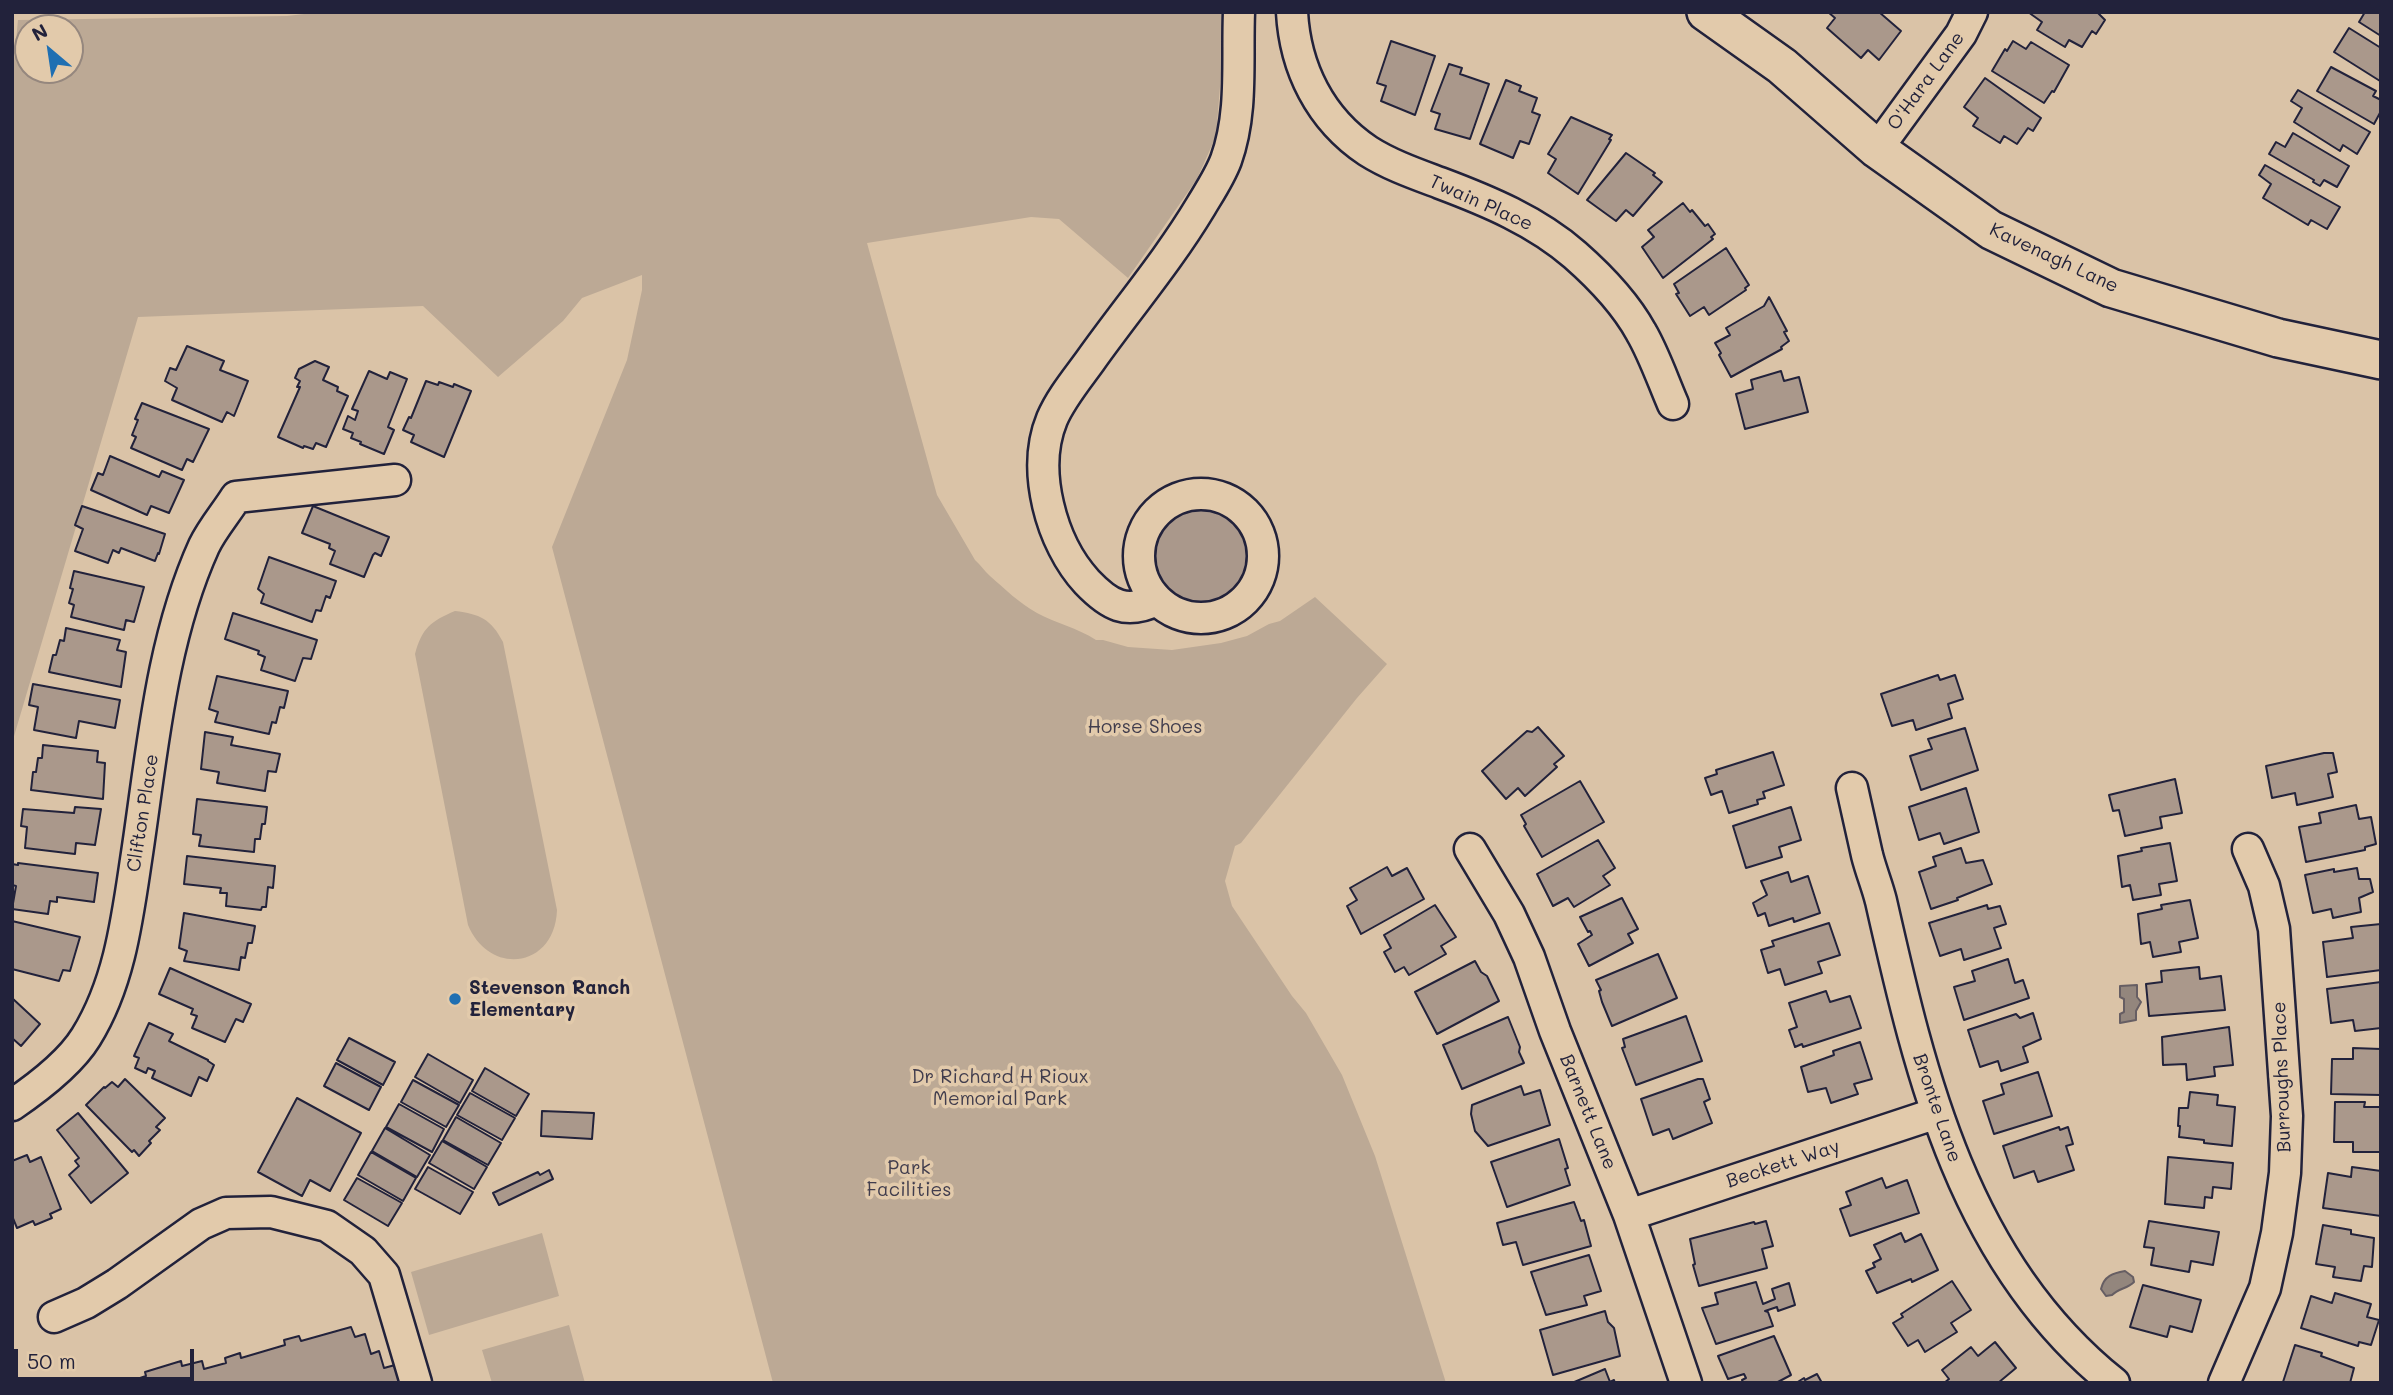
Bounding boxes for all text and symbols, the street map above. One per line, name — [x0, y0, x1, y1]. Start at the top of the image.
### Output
north arrow — [14, 14, 84, 84]
text: N — [27, 18, 52, 46]
street label: O'Hara Lane — [1883, 27, 1969, 135]
street label: Twain Place — [1426, 170, 1536, 236]
street label: Kavenagh Lane — [1986, 218, 2122, 298]
park label: Horse Shoes — [1087, 716, 1203, 738]
street label: Clifton Place — [122, 752, 164, 874]
place label: Stevenson Ranch Elementary — [469, 977, 630, 1021]
marker: Stevenson Ranch Elementary — [447, 991, 463, 1007]
street label: Burroughs Place — [2268, 1001, 2296, 1153]
street label: Barnett Lane — [1555, 1051, 1621, 1173]
street label: Bronte Lane — [1908, 1051, 1966, 1165]
park label: Dr Richard H Rioux Memorial Park — [911, 1066, 1089, 1110]
street label: Beckett Way — [1723, 1135, 1843, 1193]
park label: Park Facilities — [866, 1157, 952, 1201]
scale bar — [18, 1336, 198, 1380]
text: 50 m — [27, 1347, 76, 1374]

